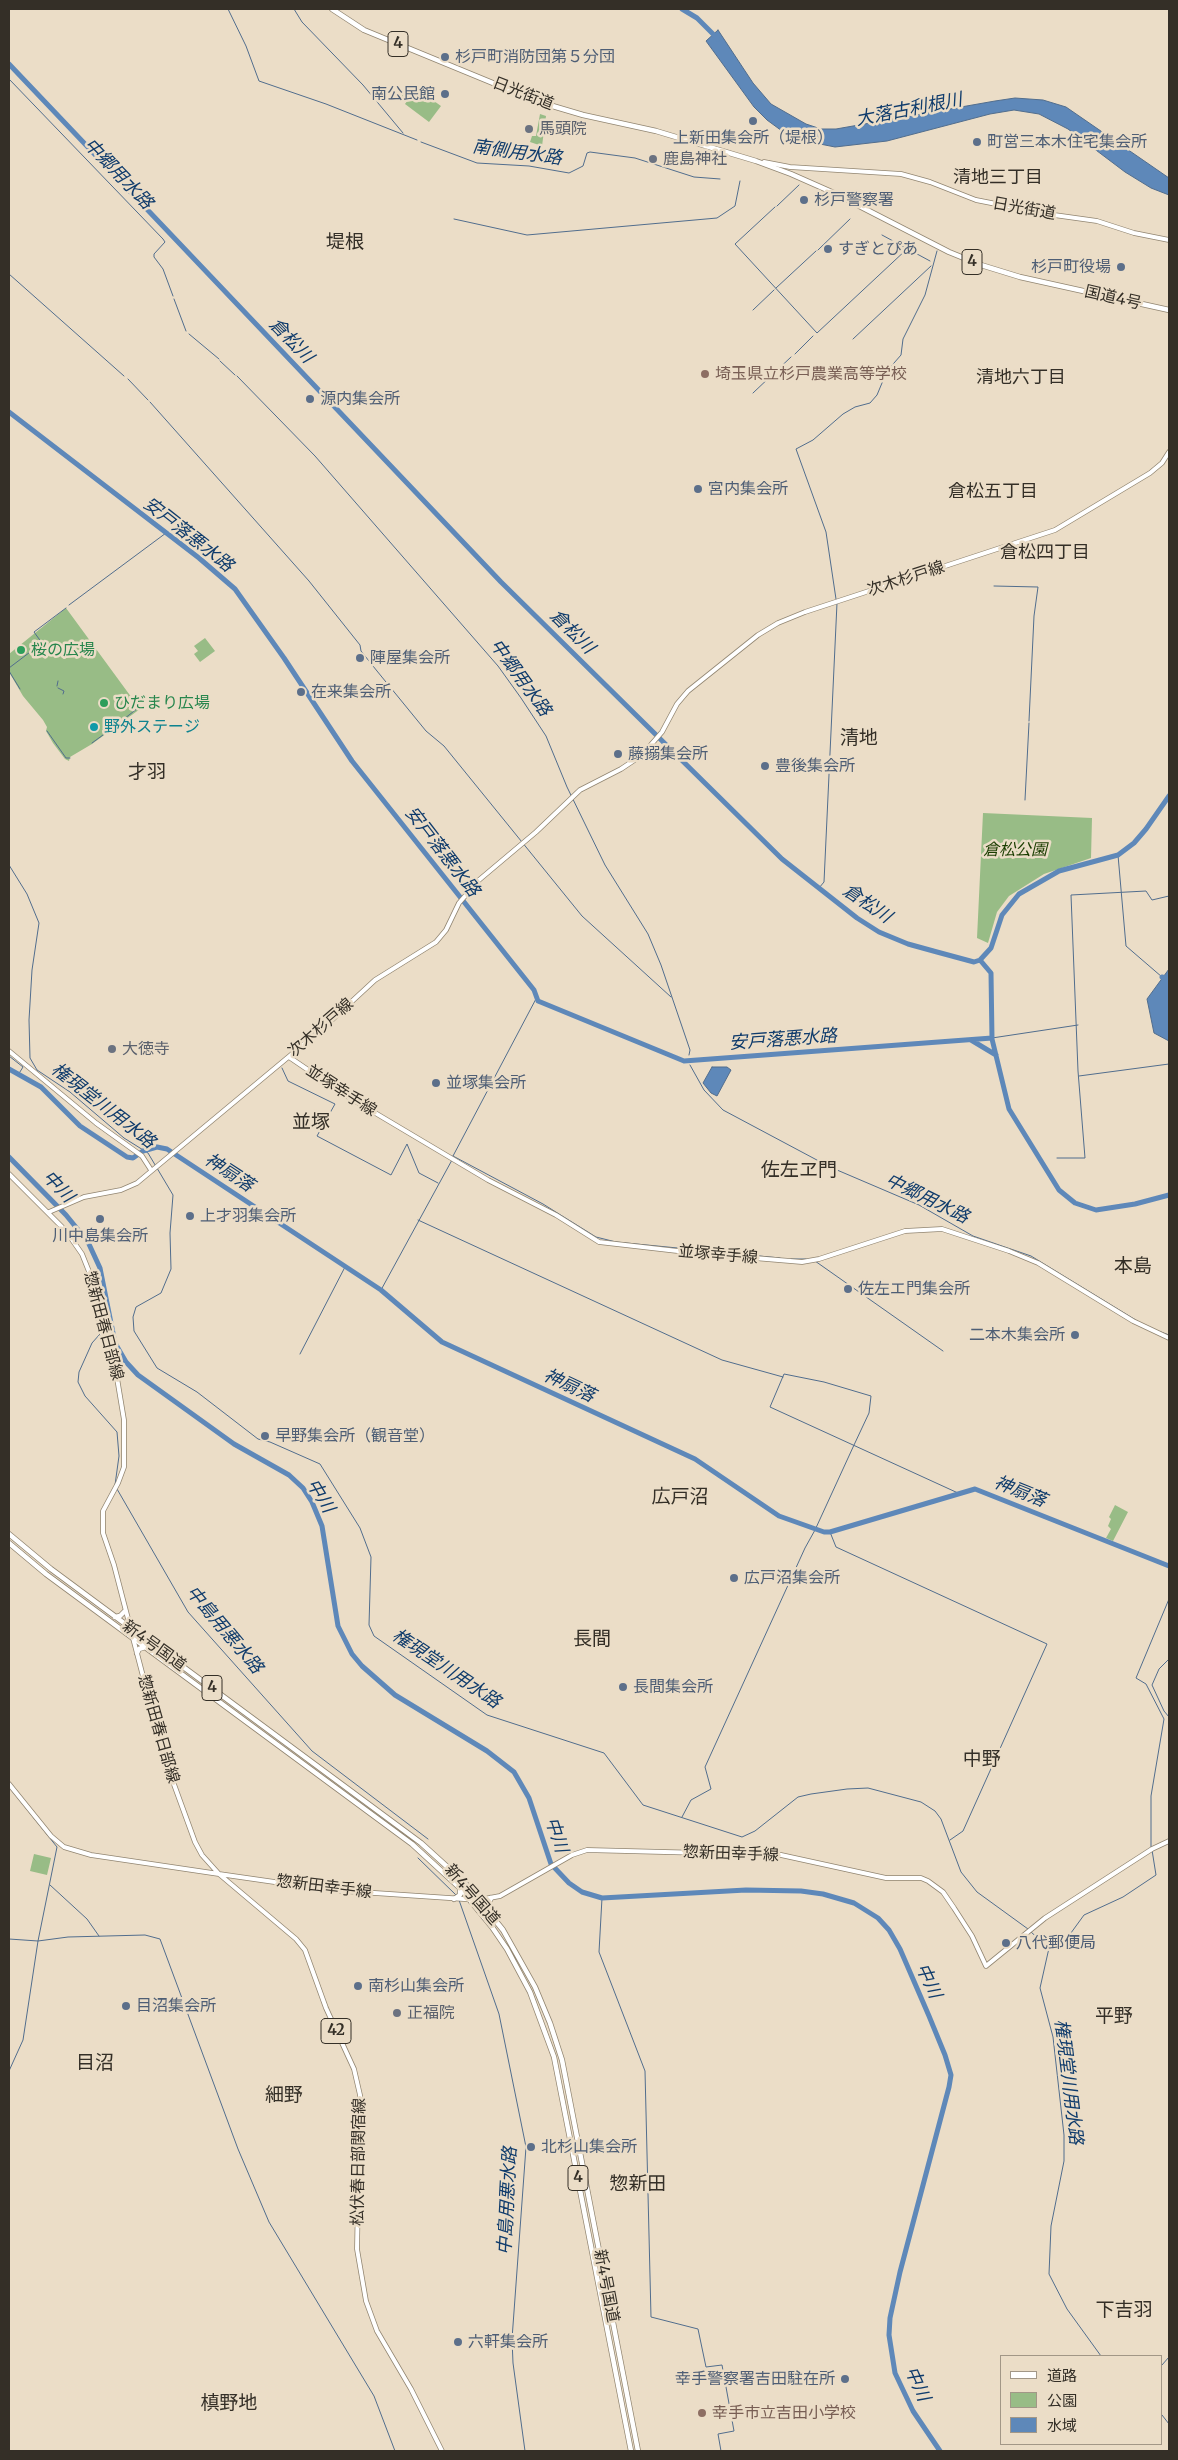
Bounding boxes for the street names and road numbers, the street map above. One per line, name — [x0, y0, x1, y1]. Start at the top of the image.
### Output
road number: 4 — [388, 32, 408, 56]
street label: 日光街道 — [490, 74, 556, 114]
street label: 日光街道 — [991, 194, 1057, 224]
road number: 4 — [962, 250, 982, 274]
street label: 国道4号 — [1083, 282, 1143, 314]
street label: 次木杉戸線 — [865, 558, 947, 600]
street label: 次木杉戸線 — [285, 995, 357, 1061]
street label: 並塚幸手線 — [302, 1061, 380, 1121]
street label: 並塚幸手線 — [677, 1242, 759, 1268]
street label: 惣新田春日部線 — [79, 1269, 127, 1383]
street label: 新4号国道 — [118, 1617, 190, 1675]
street label: 惣新田春日部線 — [133, 1673, 183, 1785]
road number: 4 — [202, 1676, 222, 1700]
street label: 惣新田幸手線 — [683, 1843, 779, 1865]
street label: 新4号国道 — [441, 1861, 503, 1929]
street label: 惣新田幸手線 — [275, 1872, 373, 1902]
road number: 42 — [321, 2018, 351, 2044]
street label: 松伏春日部関宿線 — [348, 2098, 370, 2226]
road number: 4 — [568, 2166, 588, 2190]
street label: 新4号国道 — [590, 2248, 622, 2324]

